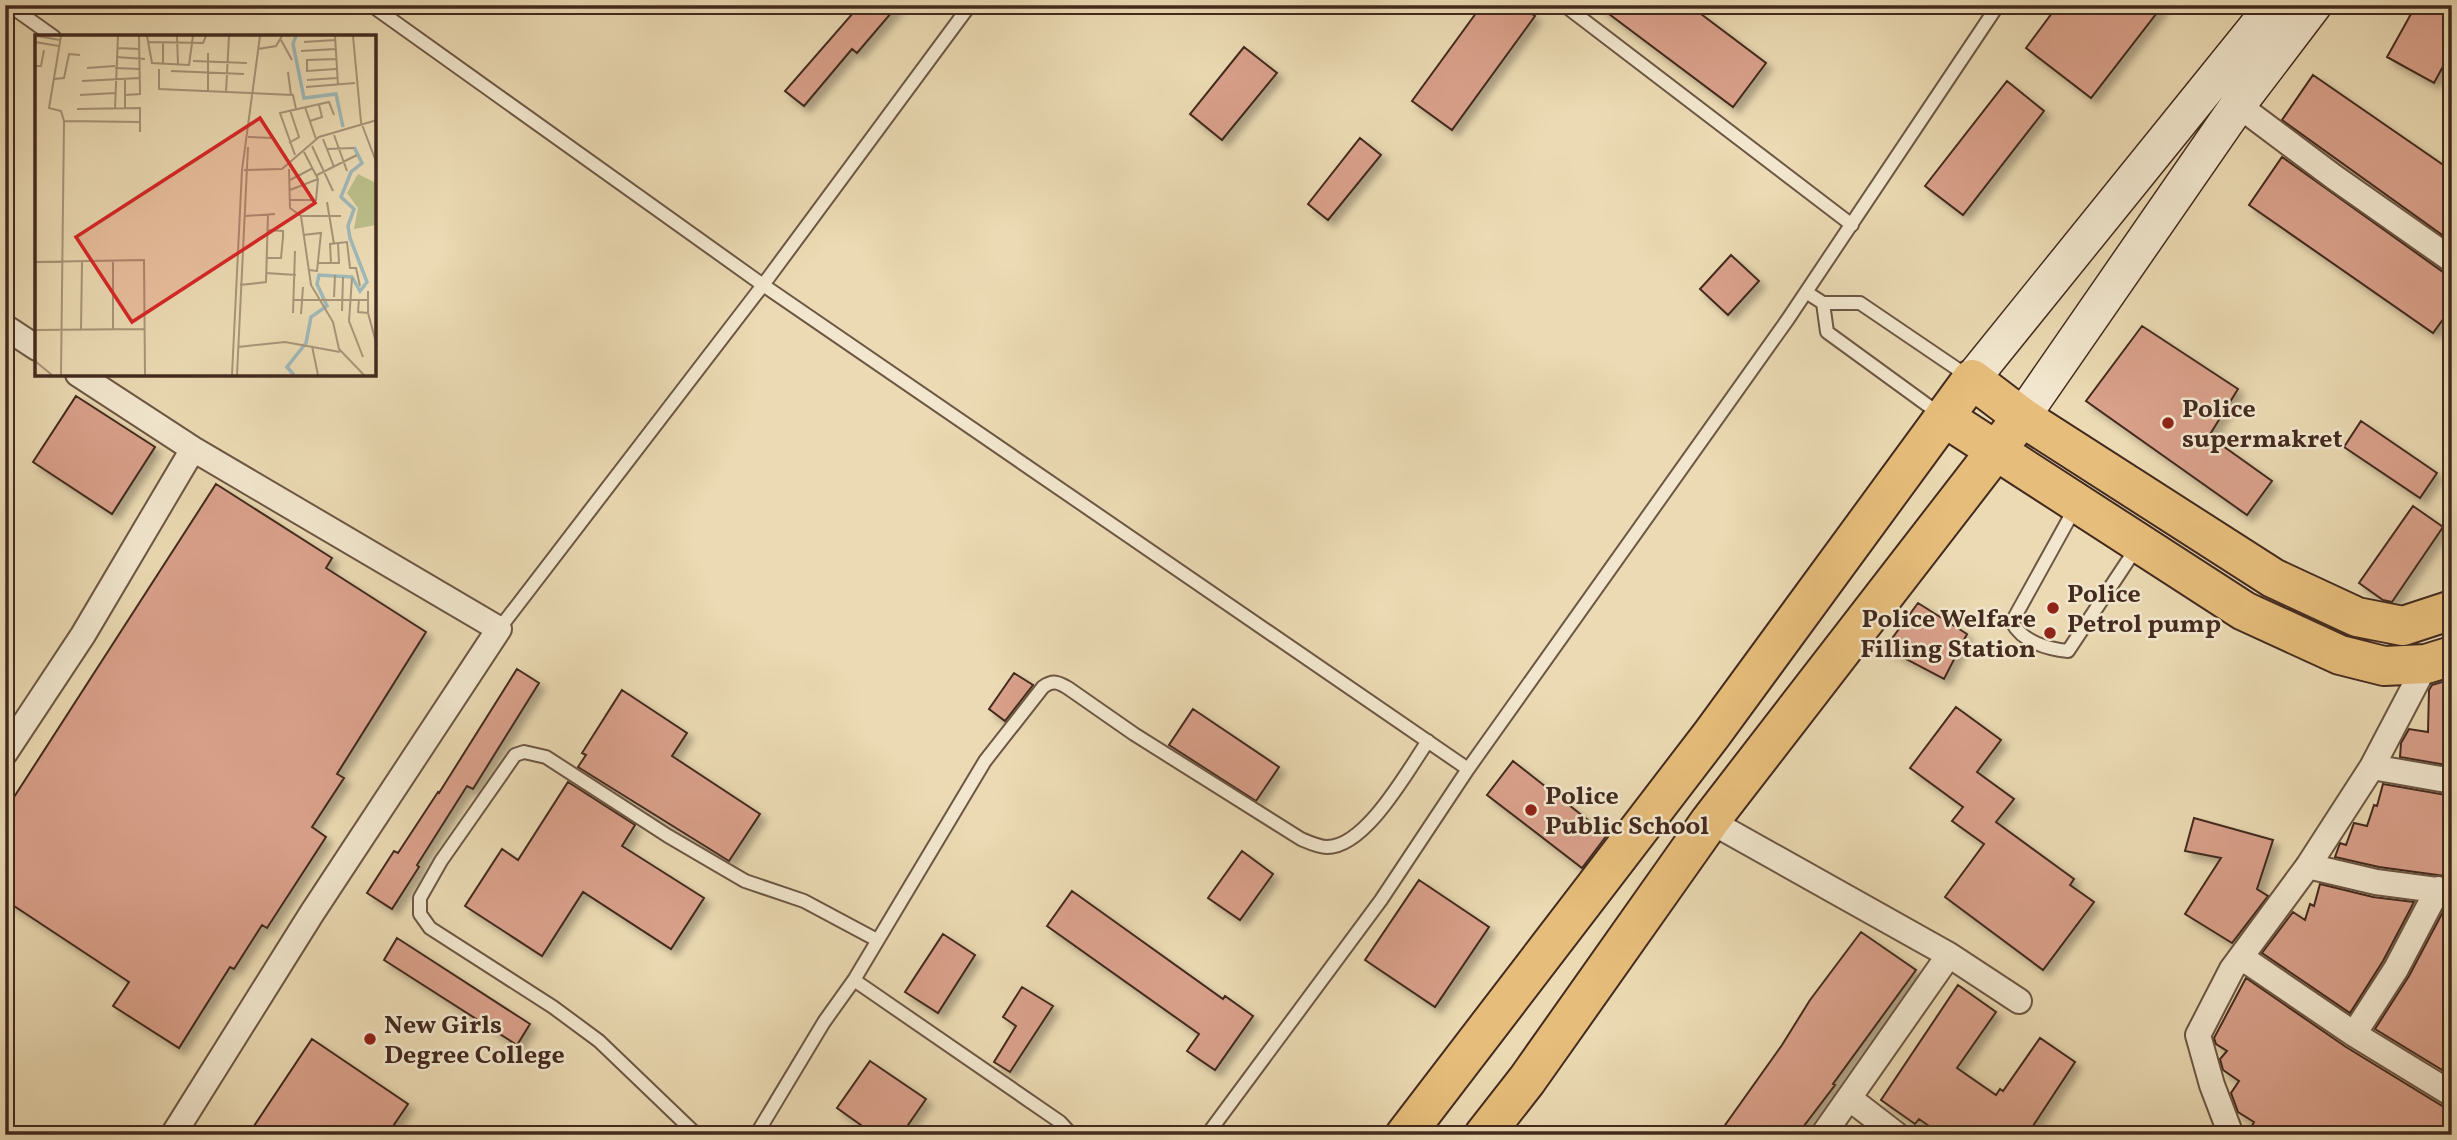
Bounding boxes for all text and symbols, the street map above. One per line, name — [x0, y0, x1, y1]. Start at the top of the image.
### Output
inset map — [35, 35, 376, 376]
place label: Police supermakret — [2182, 392, 2343, 458]
marker: Police supermakret — [2160, 415, 2176, 431]
place label: Police Petrol pump — [2067, 577, 2221, 643]
marker: Police Petrol pump — [2045, 600, 2061, 616]
place label: Police Welfare Filling Station — [1860, 602, 2036, 668]
marker: Police Welfare Filling Station — [2042, 625, 2058, 641]
place label: Police Public School — [1545, 779, 1709, 845]
marker: Police Public School — [1523, 802, 1539, 818]
place label: New Girls Degree College — [384, 1008, 565, 1074]
marker: New Girls Degree College — [362, 1031, 378, 1047]

